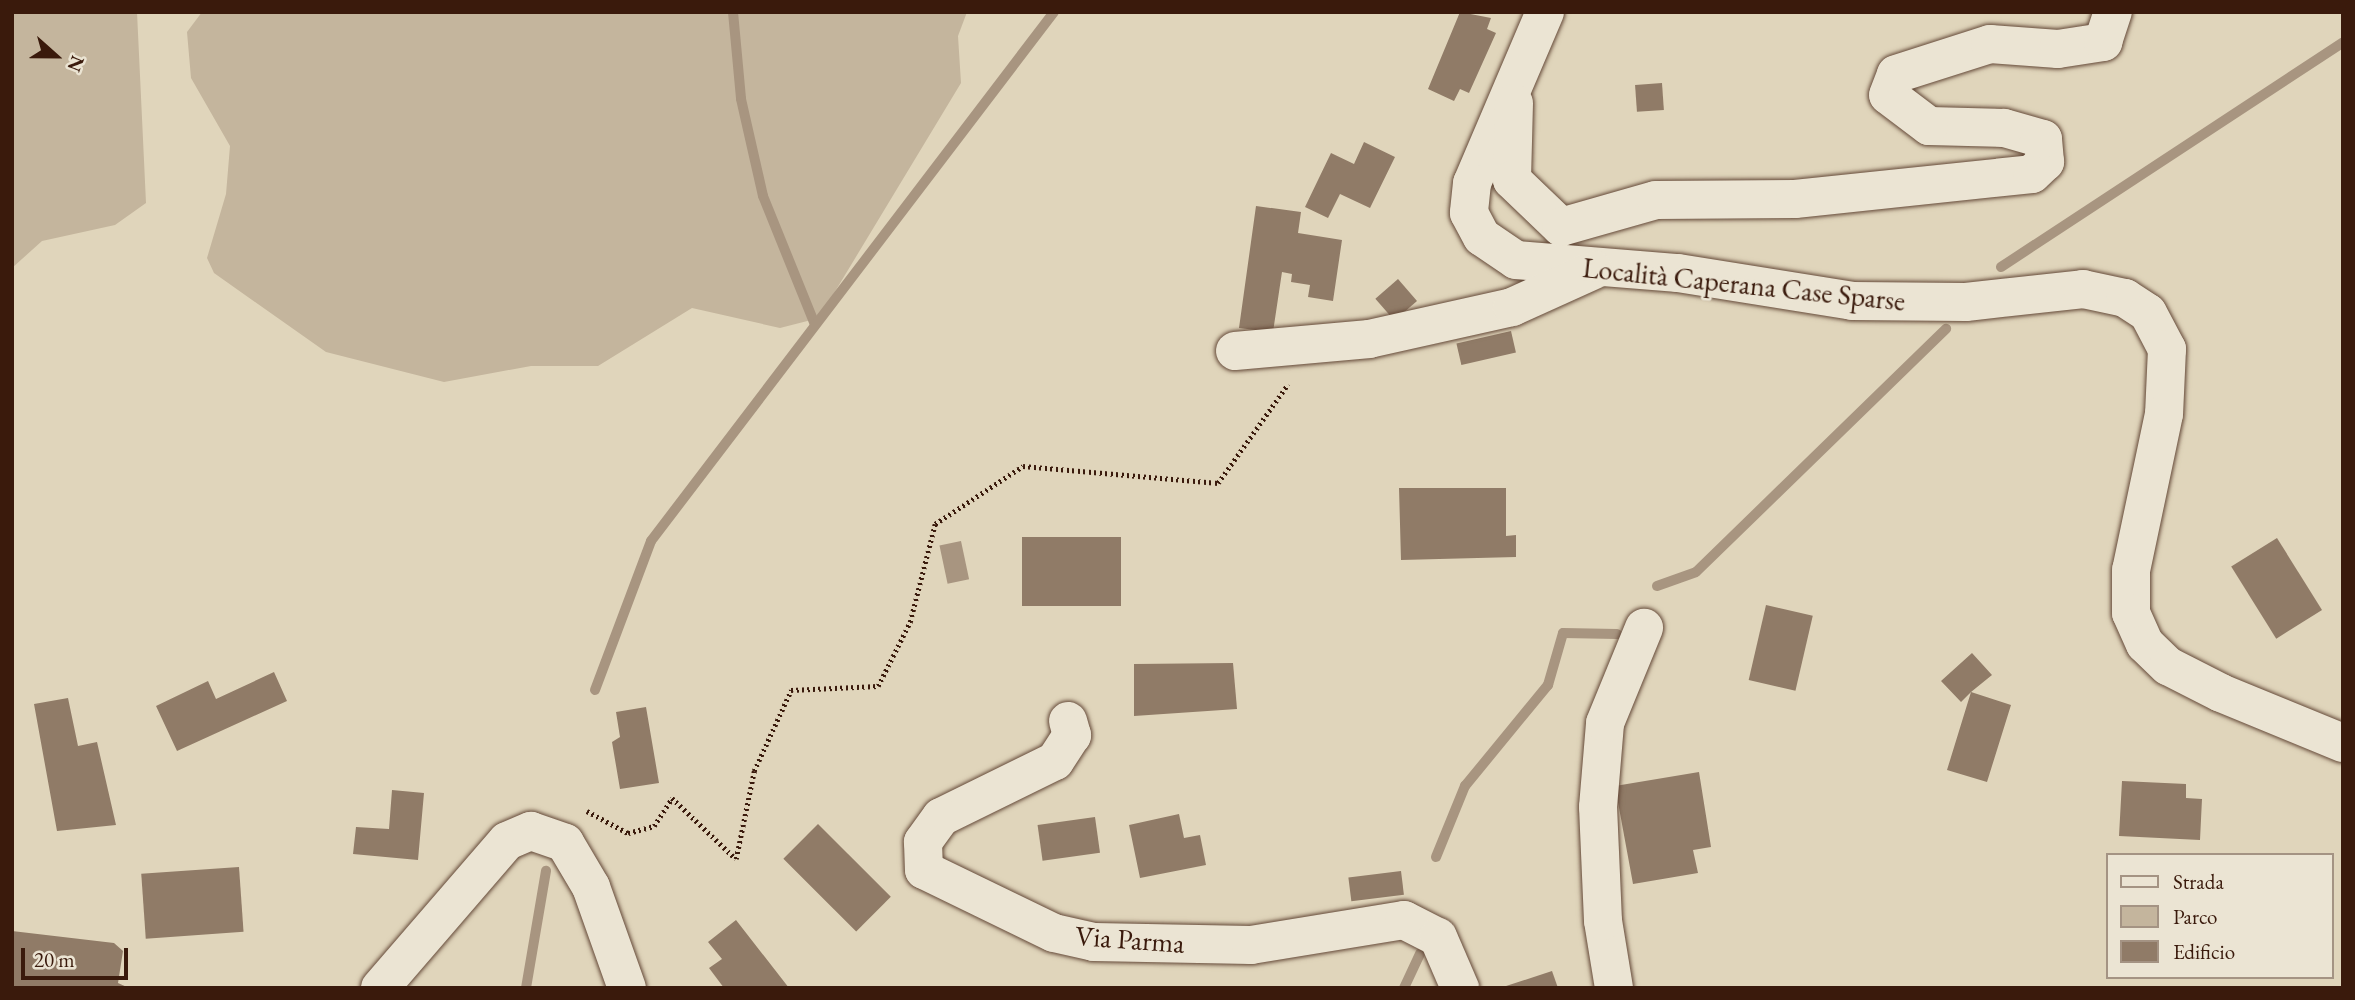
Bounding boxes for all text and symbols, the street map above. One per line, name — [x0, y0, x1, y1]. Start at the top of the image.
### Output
north arrow — [21, 21, 91, 91]
text: N — [62, 52, 90, 75]
street label: Località Caperana Case Sparse — [1581, 250, 1907, 318]
legend — [2106, 853, 2334, 979]
text: Strada — [2173, 868, 2224, 895]
text: Parco — [2173, 903, 2217, 930]
street label: Via Parma — [1074, 918, 1186, 960]
scale bar — [24, 934, 131, 978]
text: Edificio — [2173, 938, 2235, 965]
text: 20 m — [34, 946, 75, 973]

